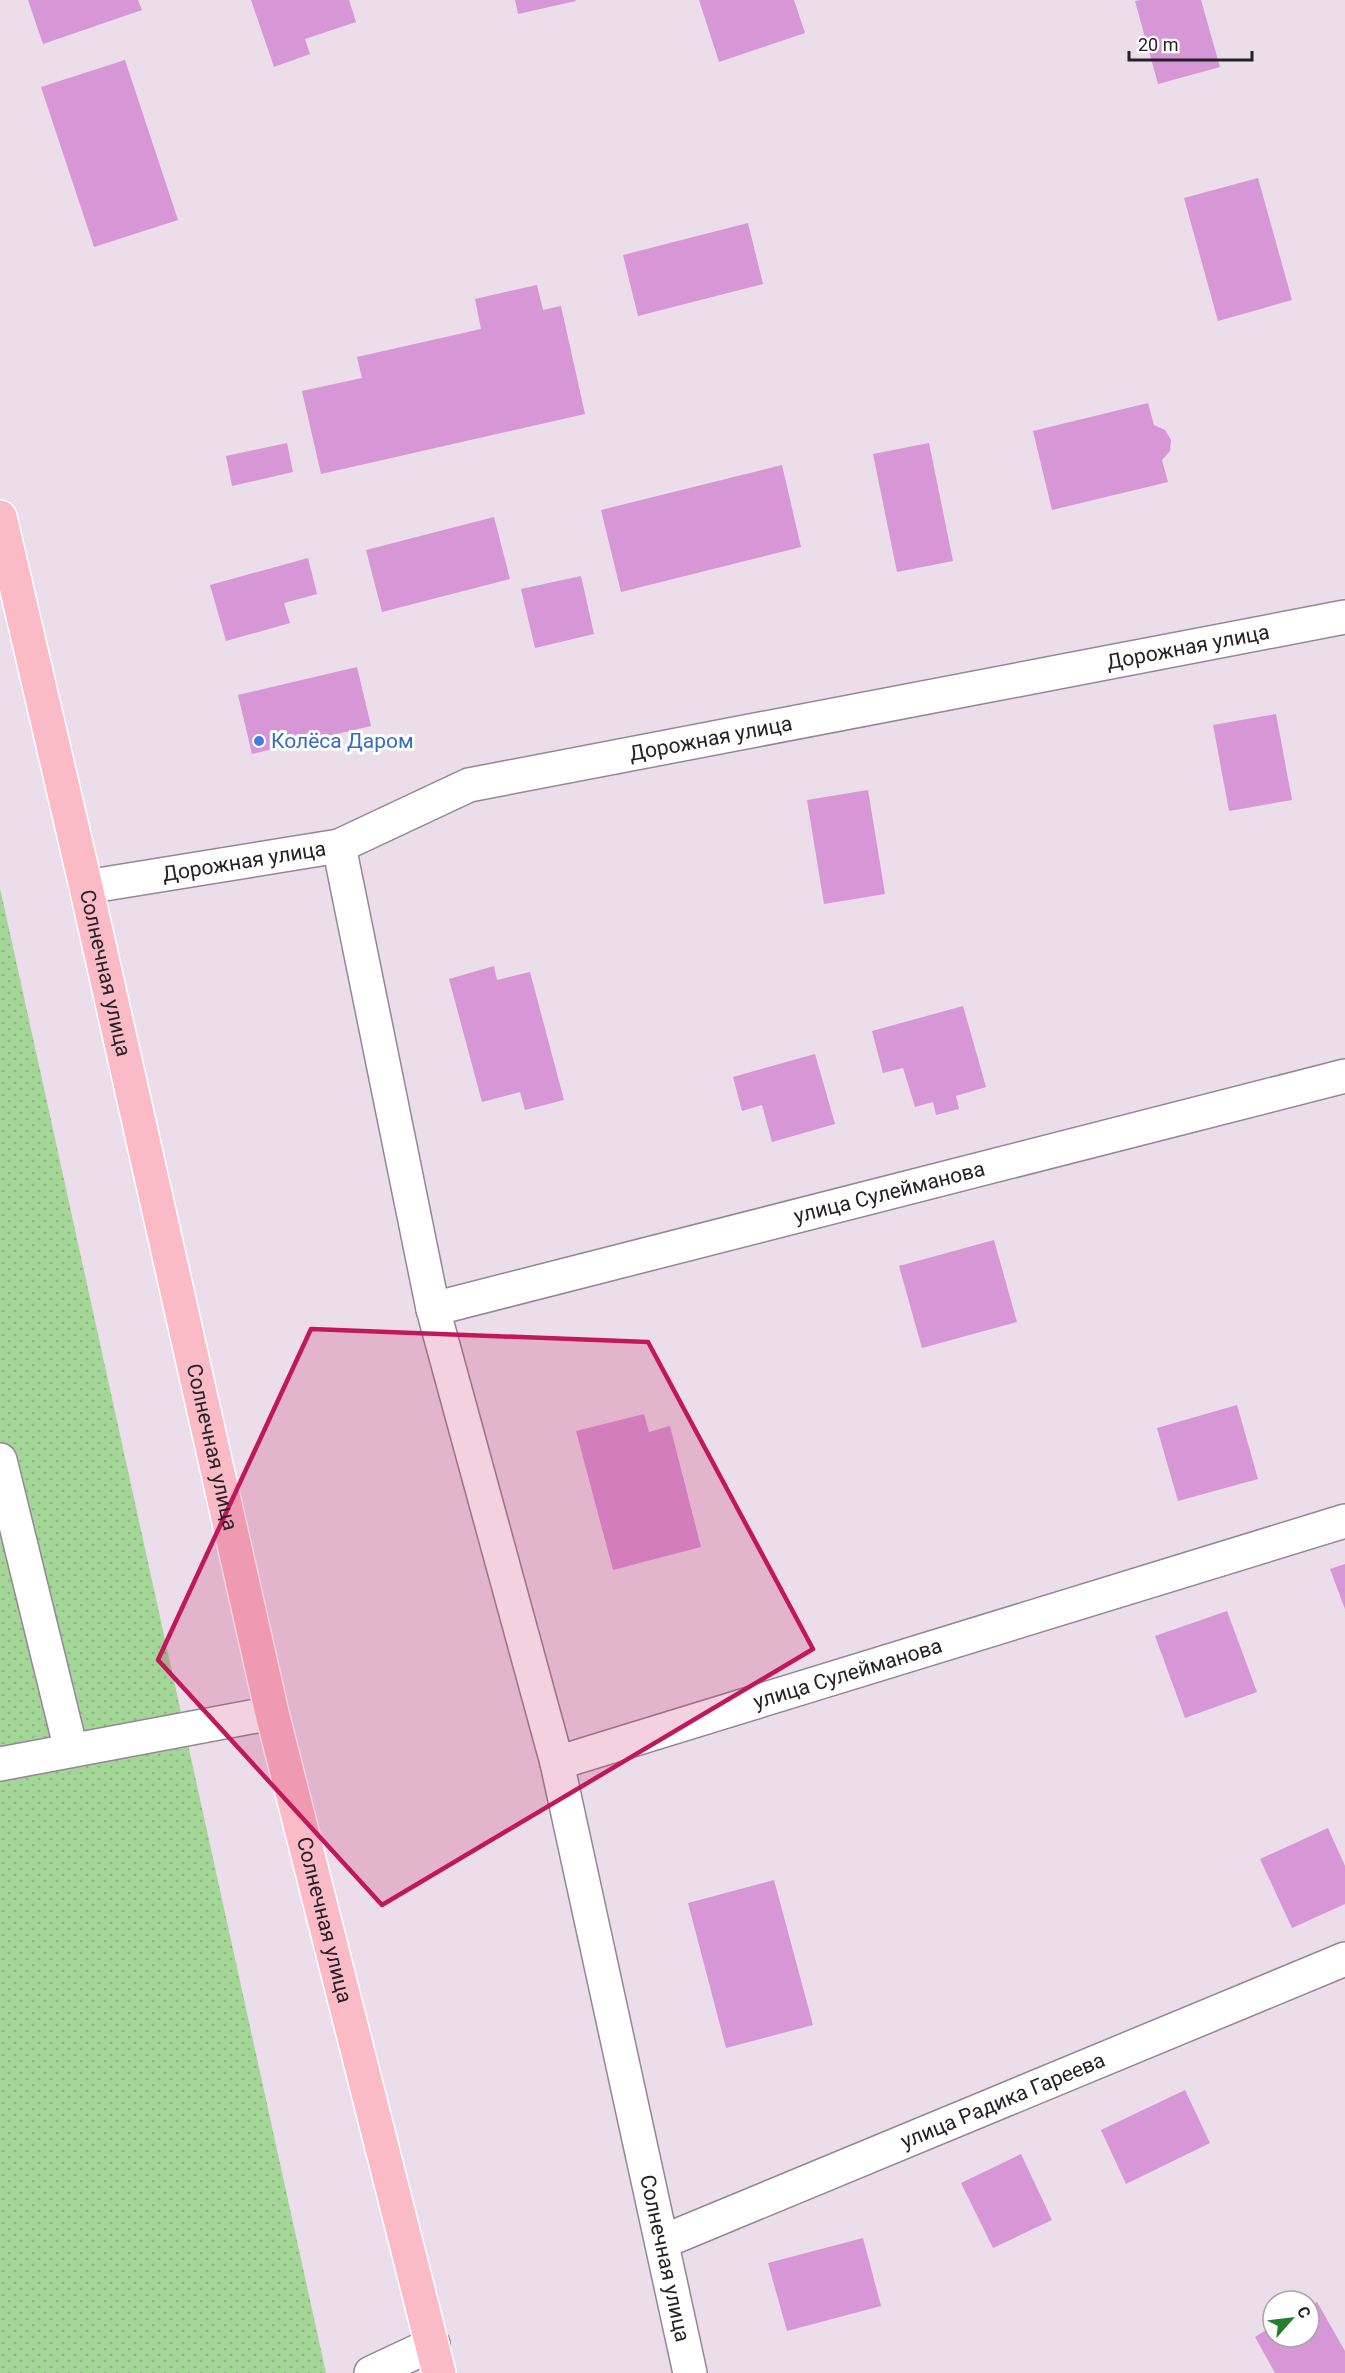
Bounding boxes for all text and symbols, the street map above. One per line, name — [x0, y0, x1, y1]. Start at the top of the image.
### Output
scale bar — [1129, 24, 1252, 62]
text: 20 m — [1138, 34, 1178, 55]
street label: Дорожная улица — [1105, 620, 1271, 674]
street label: Дорожная улица — [627, 711, 794, 766]
place label: Колёса Даром — [271, 729, 414, 753]
marker: Колёса Даром — [252, 734, 266, 748]
street label: Дорожная улица — [160, 836, 328, 886]
street label: Солнечная улица — [75, 887, 136, 1059]
street label: улица Сулейманова — [791, 1157, 987, 1228]
street label: Солнечная улица — [182, 1361, 243, 1533]
street label: улица Сулейманова — [750, 1634, 945, 1714]
street label: Солнечная улица — [292, 1834, 357, 2005]
street label: улица Радика Гареева — [897, 2048, 1109, 2154]
street label: Солнечная улица — [635, 2173, 695, 2344]
north arrow — [1261, 2289, 1321, 2349]
text: С — [1293, 2303, 1315, 2321]

